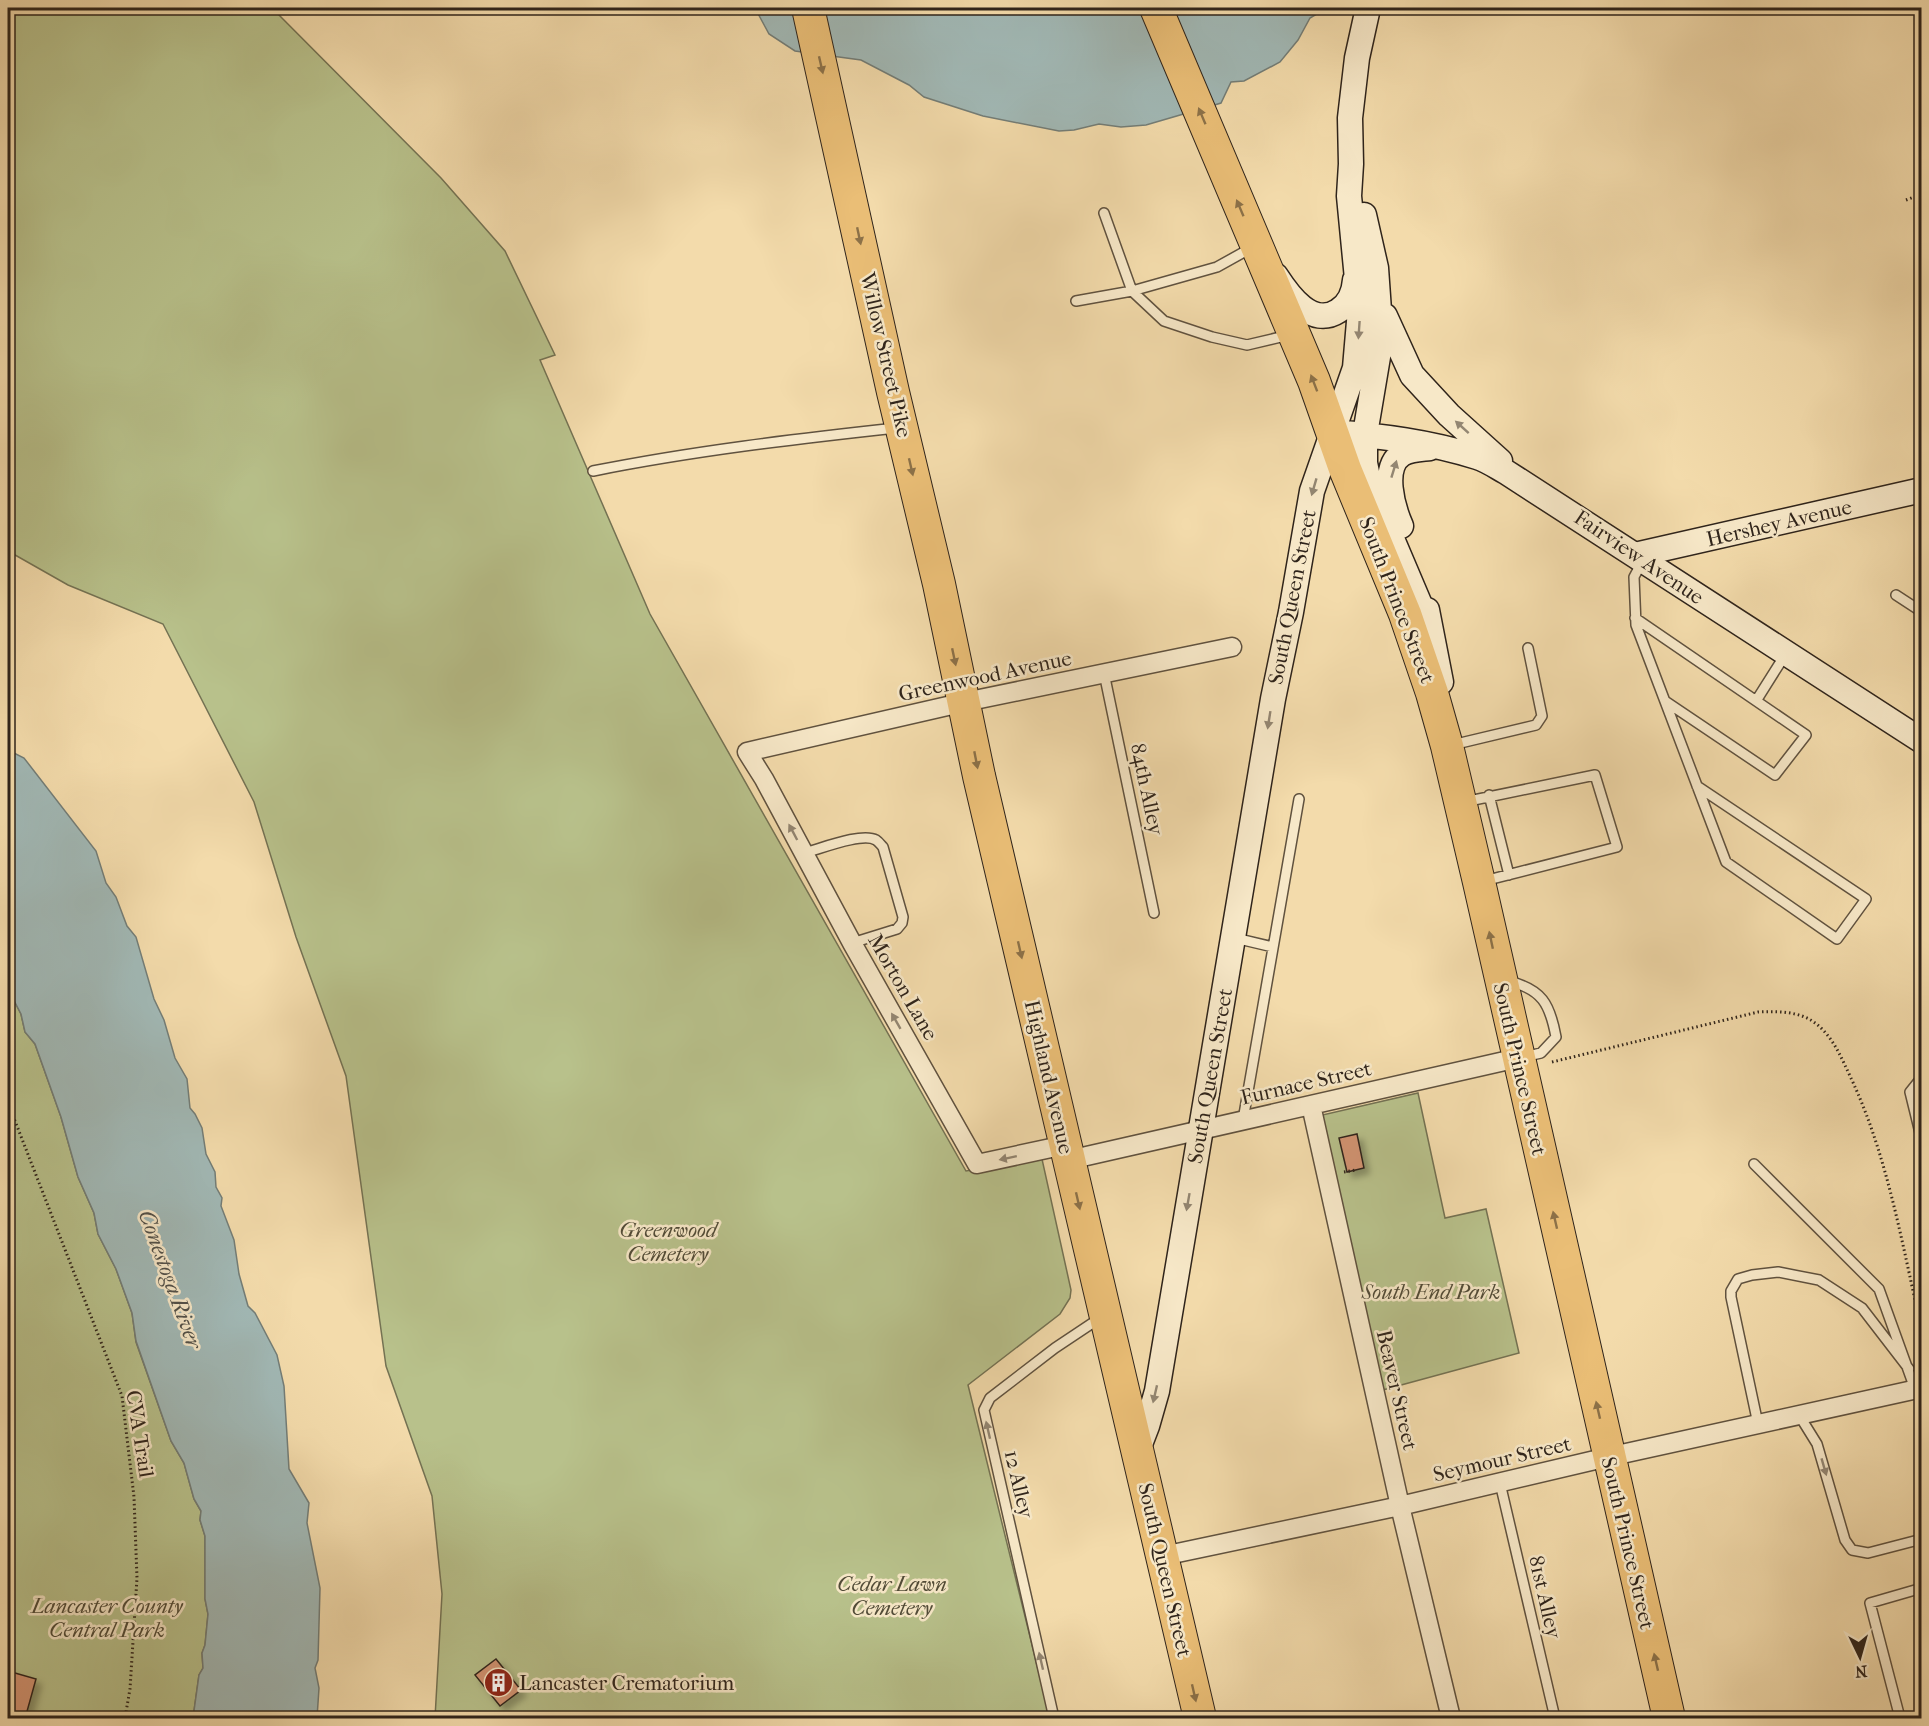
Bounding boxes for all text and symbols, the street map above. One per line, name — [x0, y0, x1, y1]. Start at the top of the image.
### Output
one-way arrow — [816, 55, 826, 74]
one-way arrow — [1197, 107, 1206, 125]
one-way arrow — [1235, 199, 1244, 217]
one-way arrow — [854, 227, 864, 245]
street label: Willow Street Pike — [855, 269, 917, 440]
one-way arrow — [1354, 320, 1363, 339]
one-way arrow — [1309, 373, 1319, 391]
one-way arrow — [1455, 420, 1470, 434]
one-way arrow — [907, 458, 916, 477]
one-way arrow — [1390, 460, 1399, 478]
one-way arrow — [1308, 478, 1318, 496]
street label: Hershey Avenue — [1704, 495, 1854, 551]
street label: Fairview Avenue — [1570, 505, 1708, 609]
street label: South Queen Street — [1263, 507, 1321, 687]
street label: South Prince Street — [1354, 513, 1440, 687]
street label: Greenwood Avenue — [896, 646, 1074, 706]
one-way arrow — [950, 648, 960, 666]
one-way arrow — [1264, 711, 1273, 730]
street label: 84th Alley — [1126, 741, 1169, 838]
one-way arrow — [972, 750, 981, 769]
one-way arrow — [788, 823, 798, 840]
street label: Morton Lane — [863, 930, 943, 1044]
one-way arrow — [1486, 930, 1495, 949]
one-way arrow — [1015, 941, 1025, 959]
street label: South Prince Street — [1488, 980, 1552, 1158]
street label: South Queen Street — [1183, 986, 1237, 1166]
street label: Highland Avenue — [1020, 998, 1078, 1156]
one-way arrow — [892, 1013, 902, 1030]
street label: Furnace Street — [1238, 1056, 1374, 1110]
one-way arrow — [999, 1153, 1017, 1163]
one-way arrow — [1074, 1192, 1083, 1211]
one-way arrow — [1184, 1193, 1193, 1212]
water label: Conestoga River — [133, 1206, 208, 1354]
one-way arrow — [1549, 1211, 1559, 1229]
park label: Greenwood Cemetery — [619, 1218, 719, 1266]
park label: South End Park — [1361, 1280, 1500, 1304]
street label: Beaver Street — [1372, 1328, 1423, 1453]
one-way arrow — [1150, 1385, 1160, 1404]
street label: CVA Trail — [121, 1389, 159, 1480]
one-way arrow — [1592, 1401, 1602, 1419]
one-way arrow — [983, 1421, 993, 1440]
street label: Seymour Street — [1431, 1431, 1574, 1487]
street label: 12 Alley — [1000, 1448, 1039, 1521]
street label: South Prince Street — [1596, 1454, 1660, 1632]
one-way arrow — [1820, 1458, 1829, 1476]
street label: South Queen Street — [1133, 1481, 1197, 1660]
street label: 81st Alley — [1524, 1553, 1566, 1641]
park label: Cedar Lawn Cemetery — [837, 1572, 947, 1620]
park label: Lancaster County Central Park — [29, 1594, 184, 1642]
north arrow — [1830, 1627, 1890, 1687]
one-way arrow — [1036, 1652, 1045, 1671]
one-way arrow — [1650, 1652, 1660, 1671]
text: N — [1854, 1661, 1868, 1682]
building icon: Lancaster Crematorium — [482, 1667, 514, 1699]
place label: Lancaster Crematorium — [519, 1671, 735, 1695]
one-way arrow — [1189, 1684, 1199, 1702]

